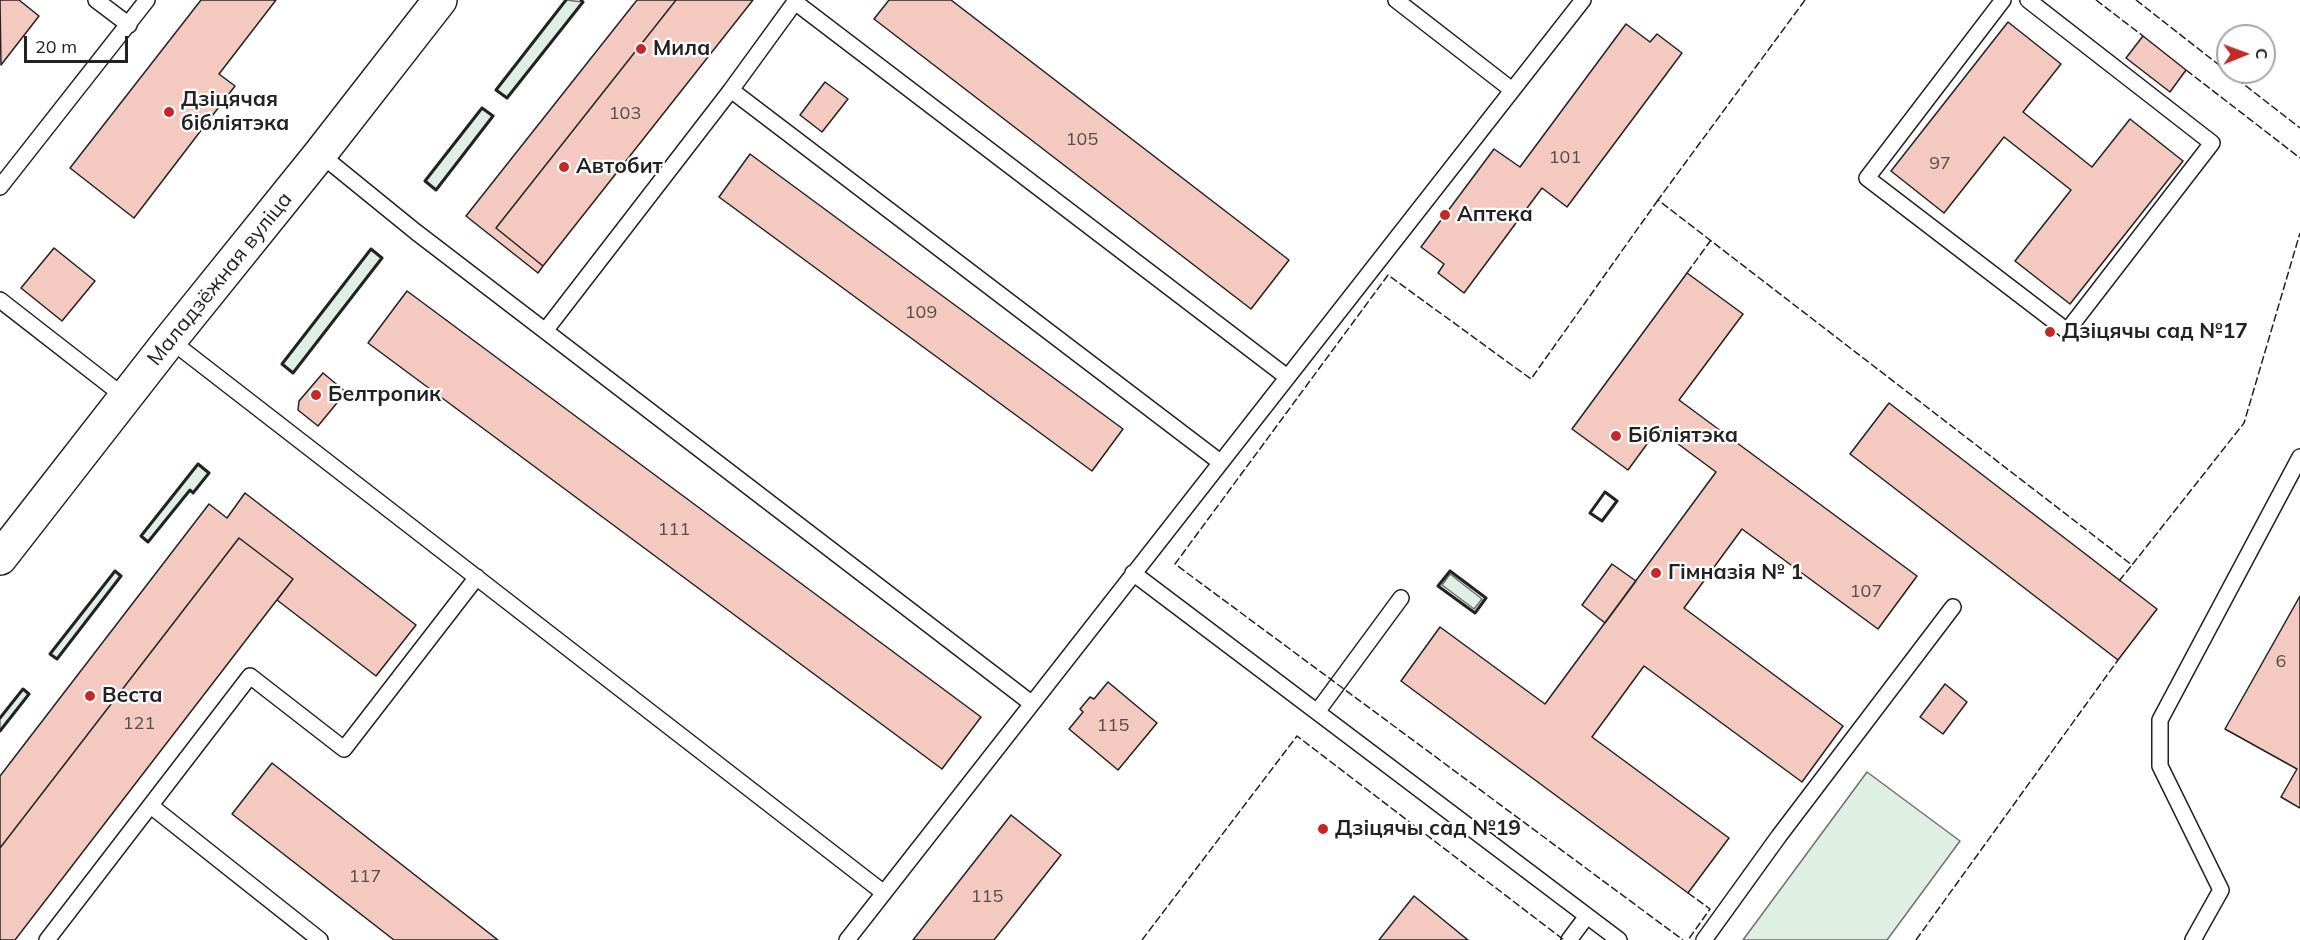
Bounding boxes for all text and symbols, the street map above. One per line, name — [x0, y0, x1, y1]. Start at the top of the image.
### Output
scale bar — [27, 24, 130, 62]
north arrow — [2216, 24, 2276, 84]
text: 20 m — [35, 35, 77, 58]
place label: Мила — [653, 36, 710, 62]
marker: Мила — [634, 42, 648, 56]
text: С — [2252, 48, 2272, 59]
place label: Дзіцячая бібліятэка — [181, 87, 289, 137]
house number: 103 — [609, 103, 641, 125]
marker: Дзіцячая бібліятэка — [162, 105, 176, 119]
house number: 105 — [1066, 129, 1098, 151]
house number: 101 — [1549, 147, 1581, 169]
house number: 97 — [1929, 153, 1951, 175]
place label: Автобит — [576, 154, 663, 180]
marker: Автобит — [557, 160, 571, 174]
street label: Маладзёжная вуліца — [142, 187, 298, 371]
place label: Аптека — [1457, 202, 1533, 228]
marker: Аптека — [1438, 208, 1452, 222]
house number: 109 — [905, 302, 937, 324]
place label: Дзіцячы сад №17 — [2062, 319, 2248, 345]
marker: Дзіцячы сад №17 — [2043, 325, 2057, 339]
place label: Белтропик — [328, 382, 441, 408]
marker: Белтропик — [309, 388, 323, 402]
place label: Бібліятэка — [1628, 423, 1738, 449]
marker: Бібліятэка — [1609, 429, 1623, 443]
house number: 111 — [658, 519, 690, 541]
place label: Гімназія № 1 — [1668, 560, 1803, 586]
marker: Гімназія № 1 — [1649, 566, 1663, 580]
house number: 107 — [1850, 581, 1882, 603]
house number: 6 — [2276, 651, 2286, 673]
place label: Веста — [102, 683, 163, 709]
marker: Веста — [83, 689, 97, 703]
house number: 121 — [123, 713, 155, 735]
house number: 115 — [1097, 715, 1129, 737]
place label: Дзіцячы сад №19 — [1335, 816, 1521, 842]
marker: Дзіцячы сад №19 — [1316, 822, 1330, 836]
house number: 117 — [349, 866, 381, 888]
house number: 115 — [971, 886, 1003, 908]

